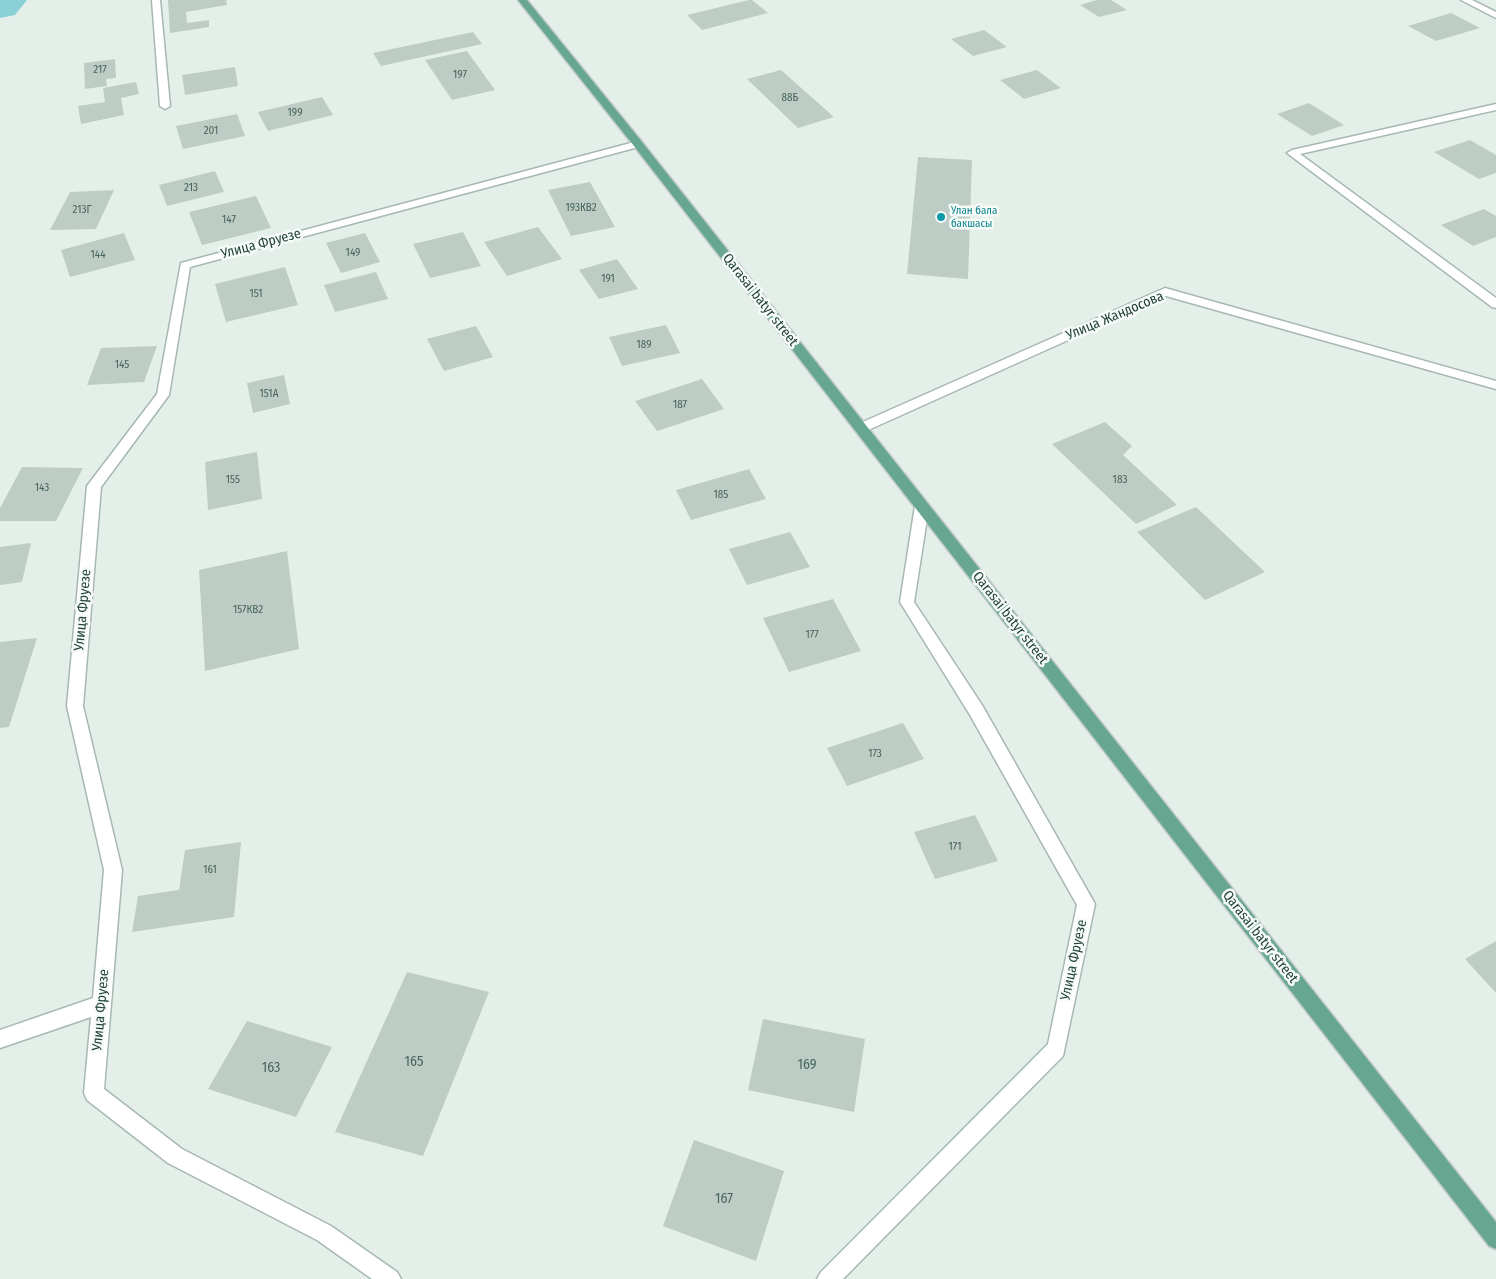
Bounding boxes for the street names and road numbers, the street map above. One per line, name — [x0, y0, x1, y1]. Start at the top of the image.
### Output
street label: Улица Фруезе — [219, 225, 303, 263]
street label: Qarasai batyr street — [719, 250, 801, 350]
street label: Улица Жандосова — [1064, 288, 1166, 344]
street label: Улица Фруезе — [71, 568, 95, 652]
street label: Qarasai batyr street — [969, 568, 1051, 668]
street label: Qarasai batyr street — [1219, 887, 1301, 987]
street label: Улица Фруезе — [1057, 918, 1091, 1002]
street label: Улица Фруезе — [89, 968, 113, 1052]

